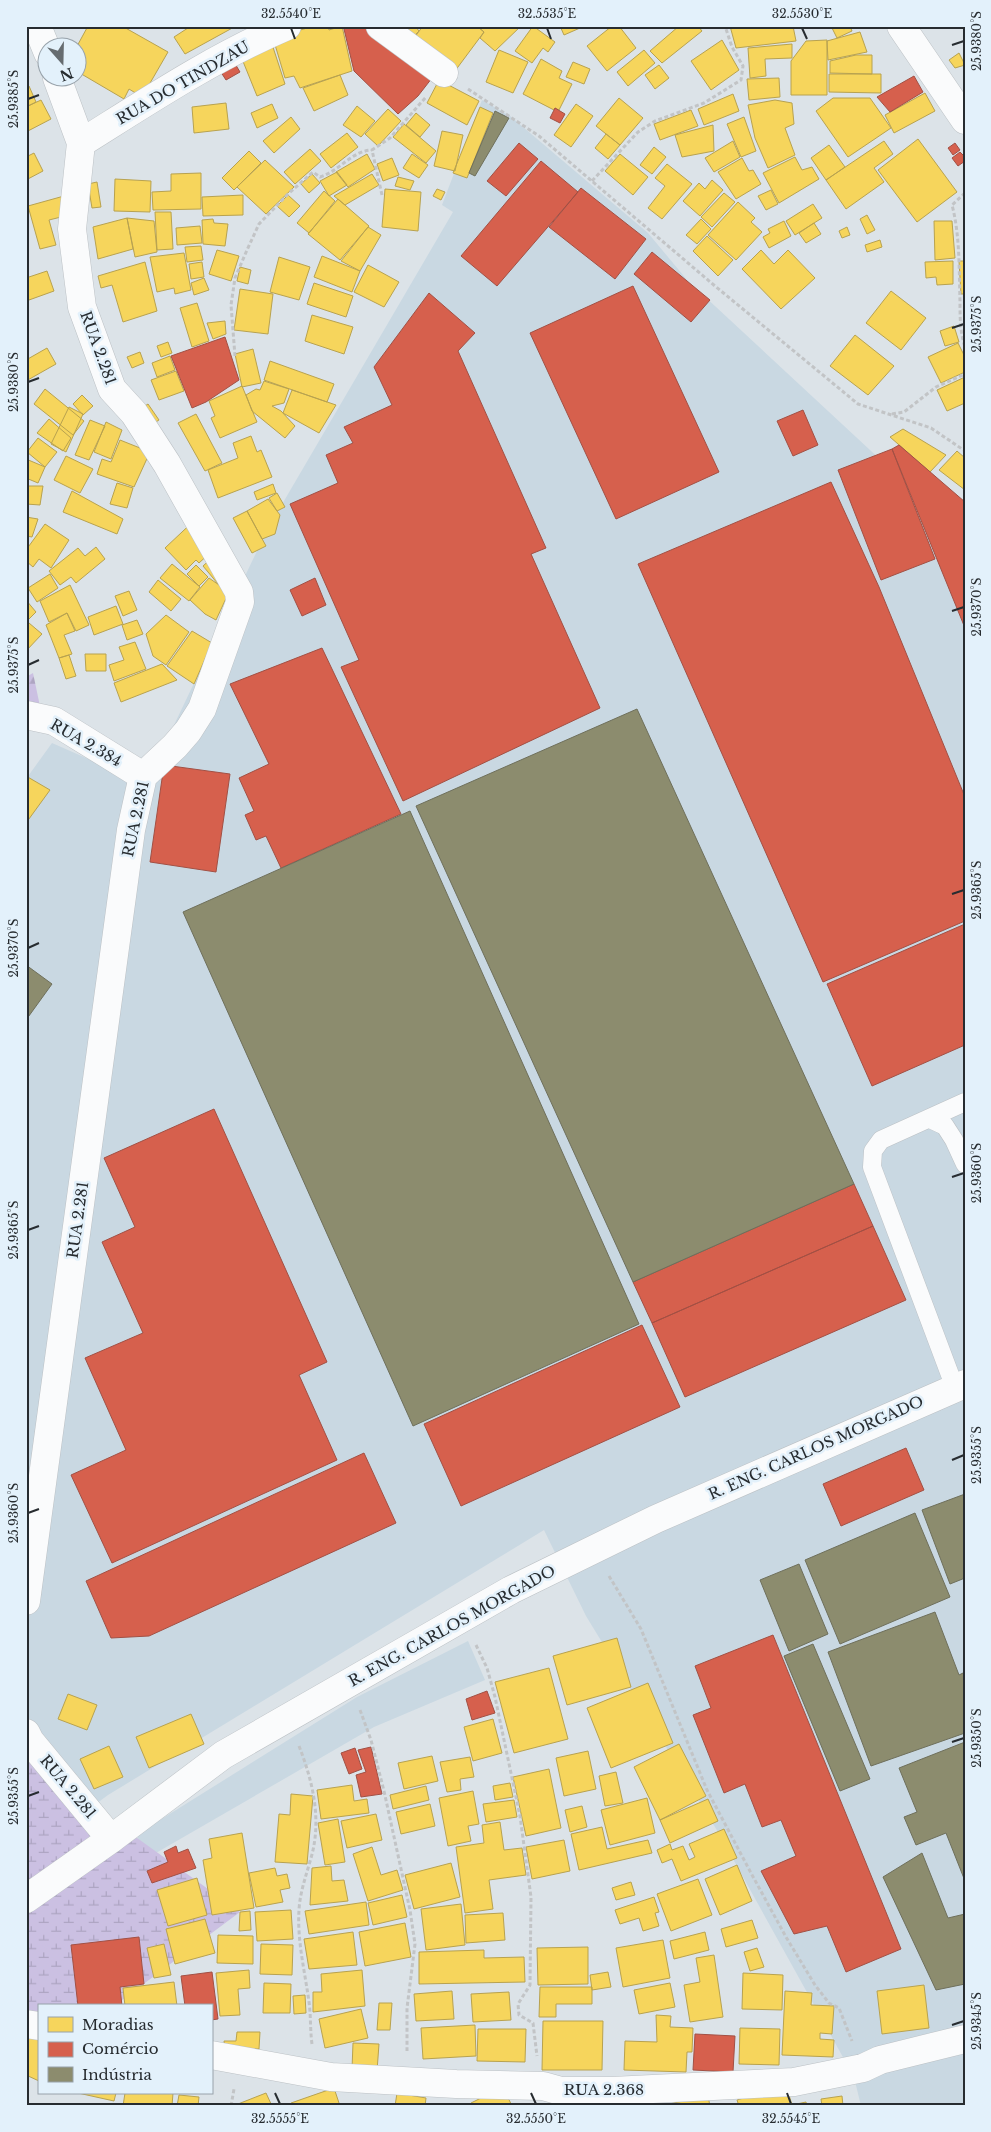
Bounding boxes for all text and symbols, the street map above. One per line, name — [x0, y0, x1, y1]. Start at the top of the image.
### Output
text: 32.5540°E — [261, 6, 321, 21]
text: 32.5535°E — [518, 6, 577, 21]
text: 32.5530°E — [772, 6, 832, 21]
text: 25.9380°S — [969, 11, 984, 71]
street label: RUA DO TINDZAU — [113, 37, 253, 128]
north arrow — [38, 38, 88, 88]
text: N — [57, 64, 76, 85]
text: 25.9385°S — [6, 70, 21, 128]
text: 25.9375°S — [969, 295, 984, 352]
street label: RUA 2.281 — [76, 308, 121, 387]
text: 25.9380°S — [6, 352, 21, 412]
text: 25.9370°S — [969, 577, 984, 636]
text: 25.9375°S — [6, 636, 21, 693]
street label: RUA 2.384 — [47, 714, 125, 771]
street label: RUA 2.281 — [118, 779, 153, 859]
text: 25.9365°S — [969, 860, 984, 919]
text: 25.9370°S — [6, 918, 21, 977]
text: 25.9360°S — [969, 1142, 984, 1203]
street label: RUA 2.281 — [63, 1180, 92, 1260]
text: 25.9365°S — [6, 1200, 21, 1259]
street label: R. ENG. CARLOS MORGADO — [705, 1391, 926, 1504]
text: 25.9355°S — [969, 1426, 984, 1484]
text: 25.9360°S — [6, 1482, 21, 1543]
street label: R. ENG. CARLOS MORGADO — [345, 1561, 559, 1691]
text: 25.9350°S — [969, 1708, 984, 1768]
street label: RUA 2.281 — [36, 1751, 101, 1822]
text: 25.9355°S — [6, 1767, 21, 1825]
text: 25.9345°S — [969, 1992, 984, 2050]
legend — [38, 2004, 212, 2094]
text: Moradias — [82, 2015, 154, 2034]
text: Comércio — [82, 2039, 159, 2058]
text: Indústria — [82, 2065, 152, 2084]
street label: RUA 2.368 — [564, 2080, 644, 2099]
text: 32.5555°E — [251, 2111, 309, 2126]
text: 32.5550°E — [506, 2111, 566, 2126]
text: 32.5545°E — [762, 2111, 820, 2126]

